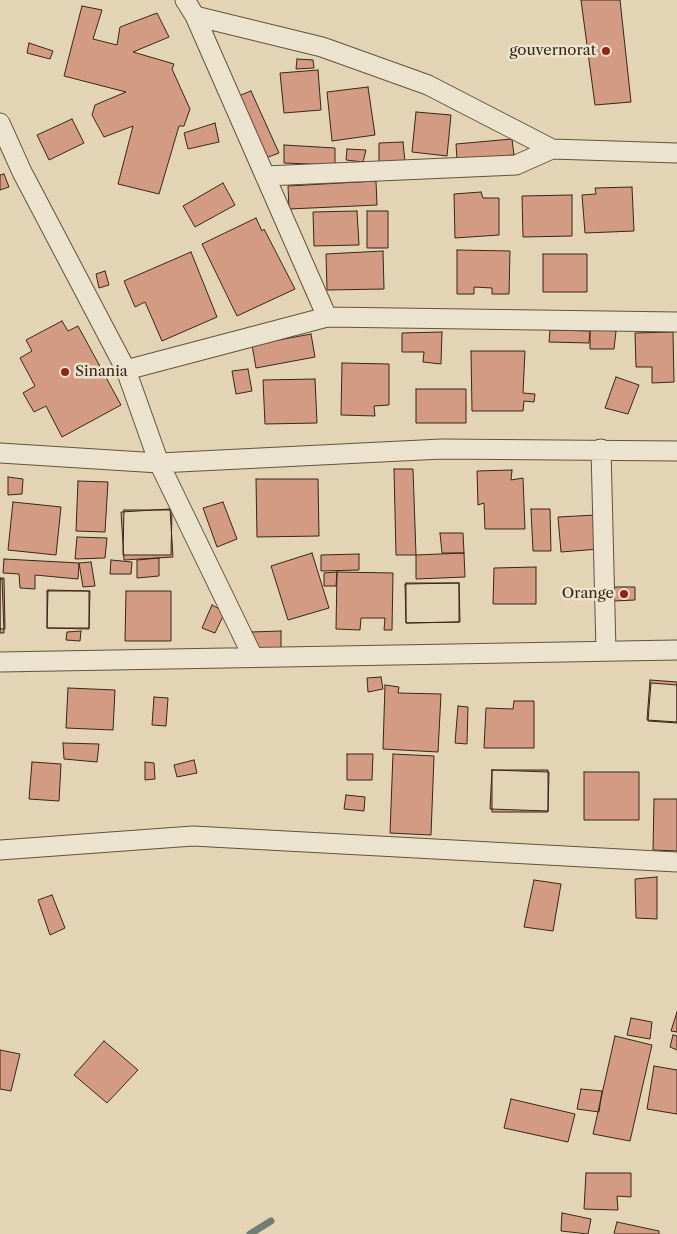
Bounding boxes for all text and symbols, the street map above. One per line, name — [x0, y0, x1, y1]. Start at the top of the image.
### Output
place label: gouvernorat — [509, 42, 596, 60]
marker: gouvernorat — [600, 45, 612, 57]
place label: Sinania — [75, 363, 128, 381]
marker: Sinania — [59, 366, 71, 378]
place label: Orange — [562, 585, 614, 603]
marker: Orange — [618, 588, 630, 600]

